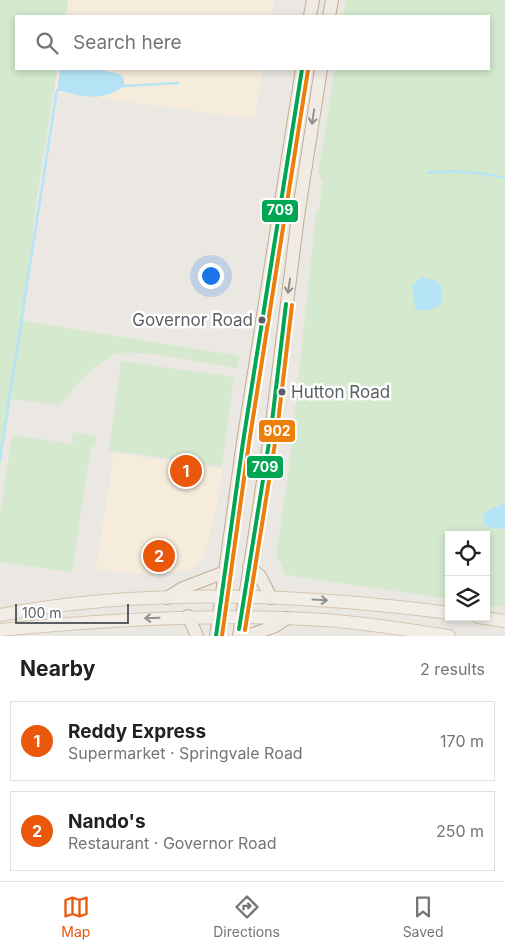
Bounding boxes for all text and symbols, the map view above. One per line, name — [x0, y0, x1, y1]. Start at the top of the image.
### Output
search box — [15, 15, 490, 70]
icon: search — [33, 29, 61, 57]
text: Search here — [73, 31, 182, 54]
one-way arrow — [308, 109, 318, 125]
line badge: 709 — [261, 199, 299, 223]
text: 709 — [267, 201, 293, 218]
your location — [198, 263, 224, 289]
one-way arrow — [284, 278, 294, 294]
place label: Governor Road — [132, 310, 253, 330]
marker: Governor Road — [257, 315, 267, 325]
place label: Hutton Road — [291, 382, 390, 402]
marker: Hutton Road — [277, 387, 287, 397]
line badge: 902 — [258, 419, 296, 443]
text: 902 — [263, 422, 291, 439]
pin: 1 — [170, 452, 202, 490]
line badge: 709 — [246, 455, 284, 479]
text: 709 — [252, 458, 278, 475]
map controls — [445, 531, 490, 621]
button: locate — [445, 531, 490, 576]
pin: 2 — [143, 537, 175, 575]
button: layers — [445, 576, 490, 621]
one-way arrow — [311, 596, 327, 605]
scale bar — [15, 601, 129, 624]
text: 100 m — [22, 604, 62, 621]
one-way arrow — [145, 613, 161, 622]
text: Nearby — [20, 656, 95, 681]
text: 2 results — [420, 659, 485, 679]
text: Reddy Express — [68, 720, 206, 743]
text: 1 — [34, 731, 40, 751]
text: 170 m — [440, 731, 484, 751]
text: Supermarket · Springvale Road — [68, 743, 303, 763]
text: Nando's — [68, 810, 146, 833]
text: 2 — [32, 821, 42, 841]
text: 250 m — [436, 821, 484, 841]
text: Restaurant · Governor Road — [68, 833, 277, 853]
tab: Map — [61, 893, 90, 940]
tab: Directions — [213, 893, 280, 940]
tab: Saved — [403, 893, 444, 940]

